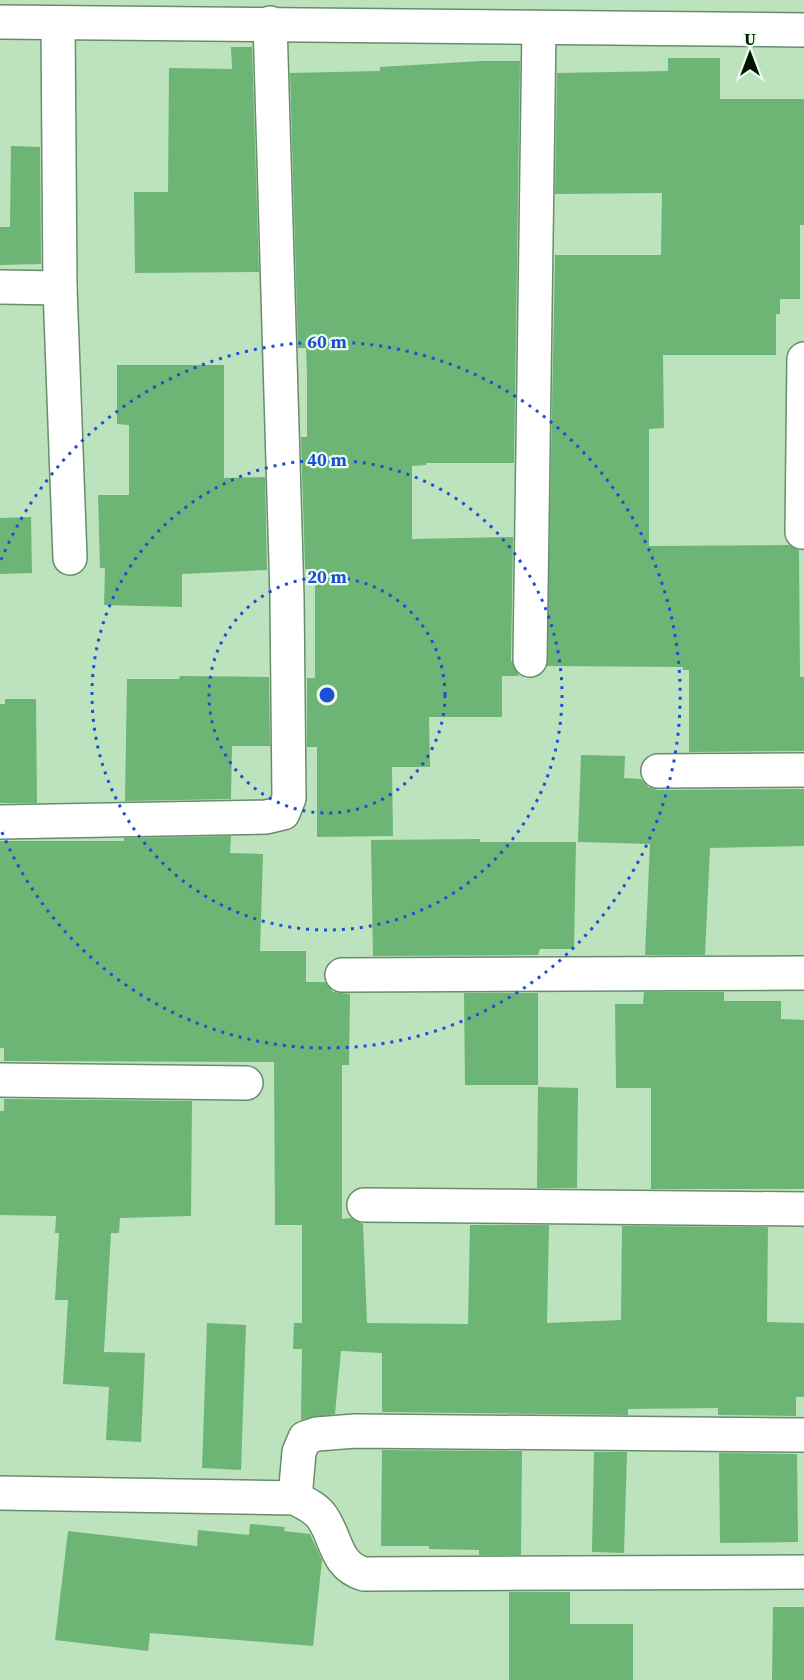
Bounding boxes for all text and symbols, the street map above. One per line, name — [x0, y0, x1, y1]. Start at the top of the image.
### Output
north arrow — [720, 24, 780, 84]
text: U — [744, 28, 756, 50]
text: 60 m — [307, 329, 347, 354]
text: 40 m — [307, 447, 347, 472]
text: 20 m — [307, 564, 347, 589]
centre of rings — [317, 685, 337, 705]

